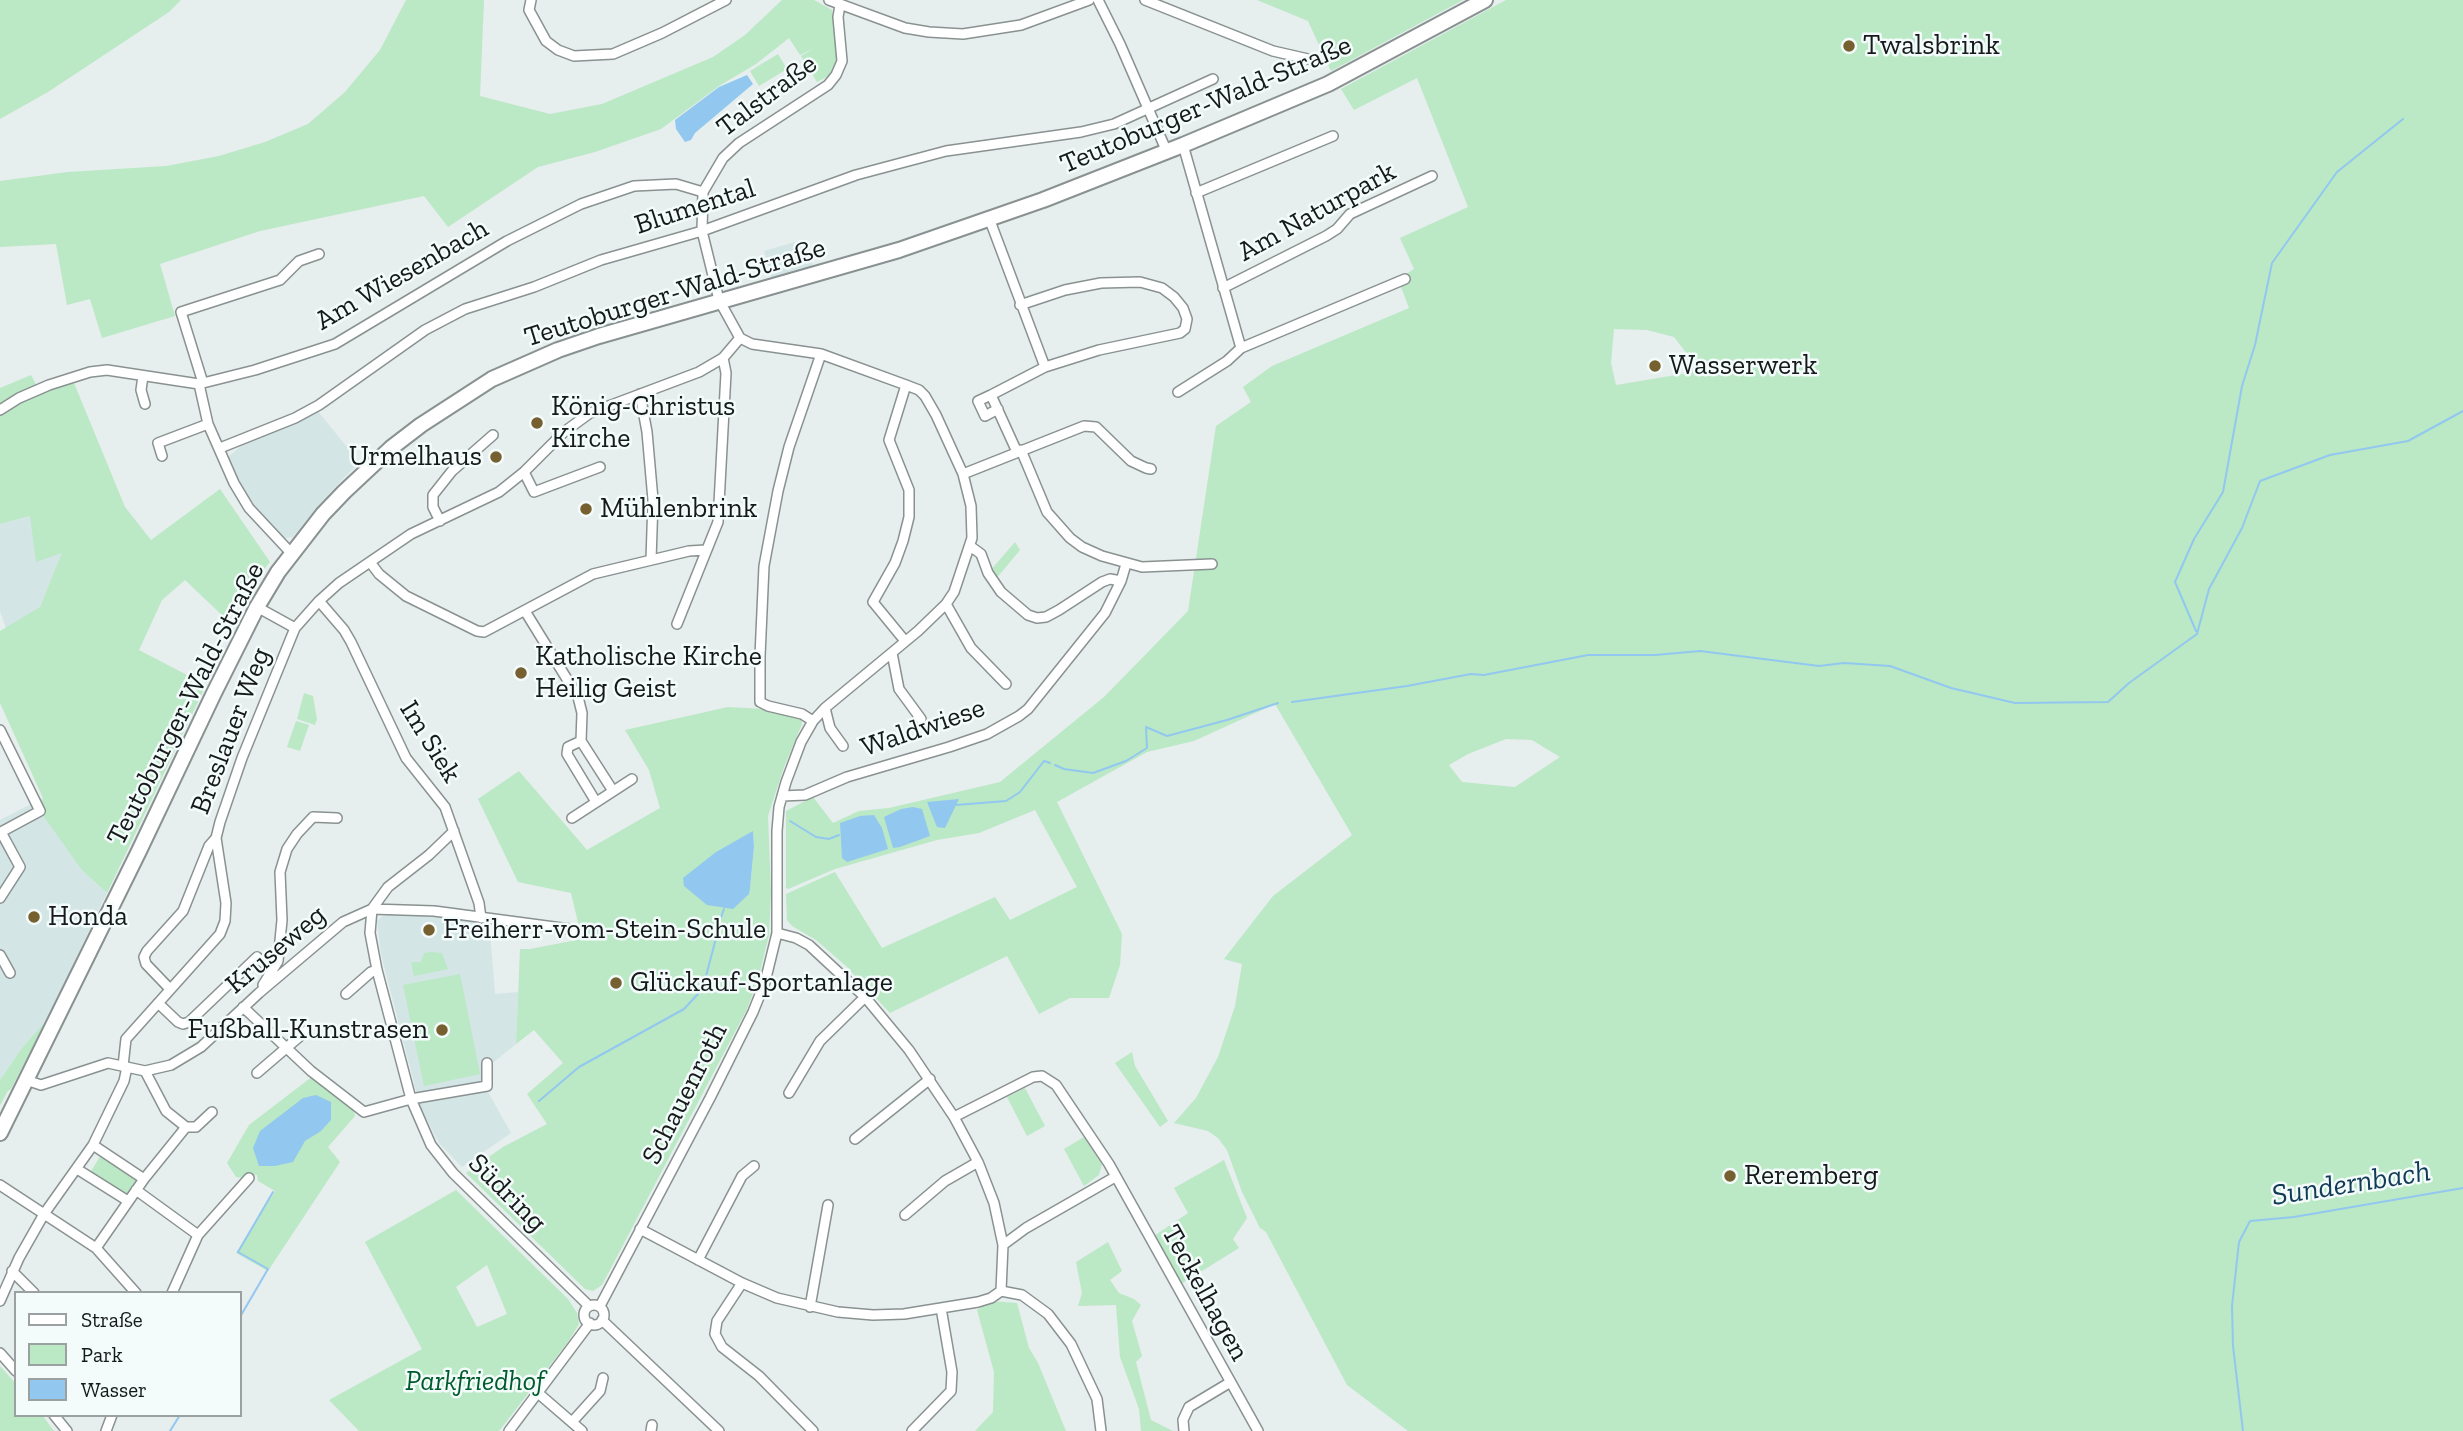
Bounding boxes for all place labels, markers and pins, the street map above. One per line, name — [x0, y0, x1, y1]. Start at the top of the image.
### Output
place label: Twalsbrink — [1863, 29, 2000, 63]
marker: Twalsbrink — [1841, 38, 1857, 54]
place label: Wasserwerk — [1669, 349, 1817, 383]
marker: Wasserwerk — [1647, 358, 1663, 374]
place label: König-Christus Kirche — [551, 390, 735, 456]
marker: König-Christus Kirche — [529, 415, 545, 431]
place label: Urmelhaus — [349, 440, 482, 474]
marker: Urmelhaus — [488, 449, 504, 465]
place label: Mühlenbrink — [600, 492, 757, 526]
marker: Mühlenbrink — [578, 501, 594, 517]
place label: Katholische Kirche Heilig Geist — [535, 640, 762, 706]
marker: Katholische Kirche Heilig Geist — [513, 665, 529, 681]
place label: Honda — [48, 900, 128, 934]
marker: Honda — [26, 909, 42, 925]
place label: Freiherr-vom-Stein-Schule — [443, 913, 766, 947]
marker: Freiherr-vom-Stein-Schule — [421, 922, 437, 938]
place label: Glückauf-Sportanlage — [630, 966, 893, 1000]
marker: Glückauf-Sportanlage — [608, 975, 624, 991]
place label: Fußball-Kunstrasen — [188, 1013, 428, 1047]
marker: Fußball-Kunstrasen — [434, 1022, 450, 1038]
place label: Reremberg — [1744, 1159, 1878, 1193]
marker: Reremberg — [1722, 1168, 1738, 1184]

